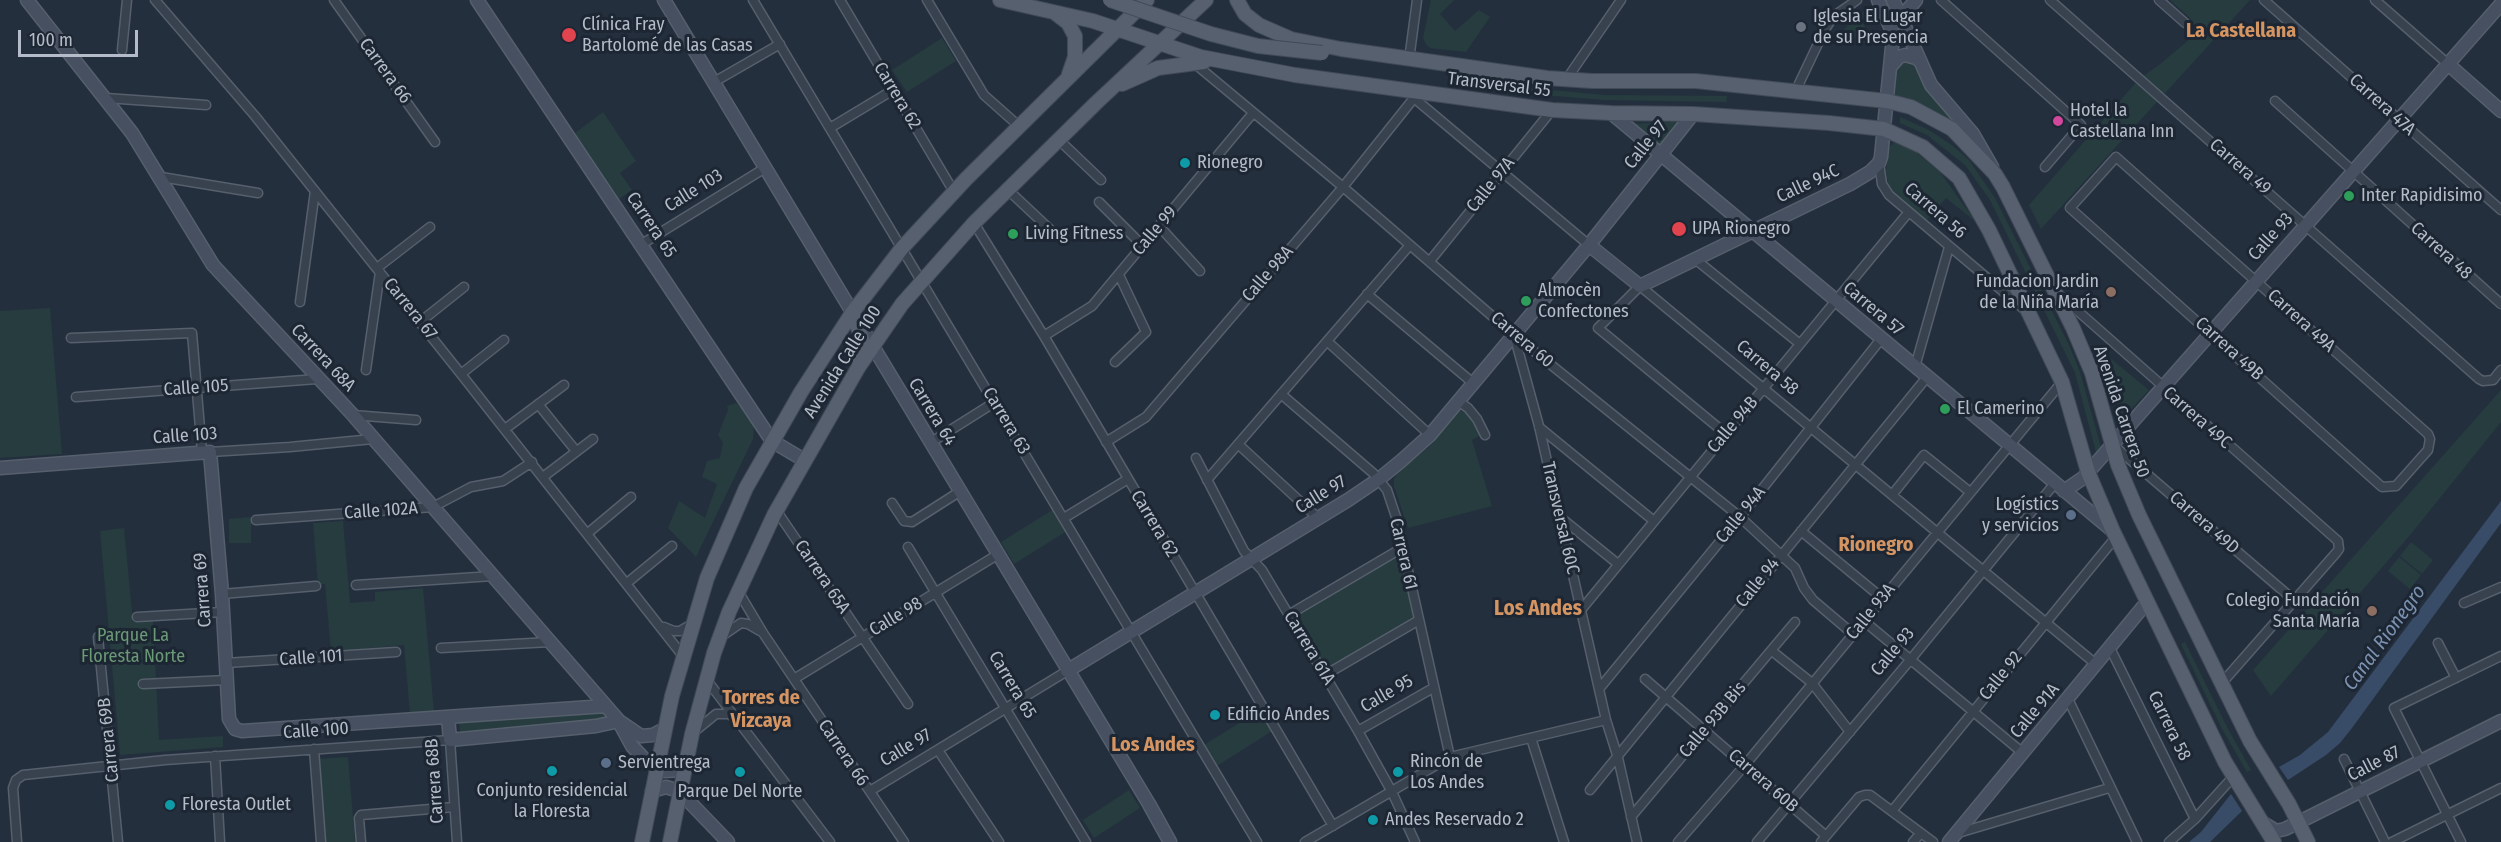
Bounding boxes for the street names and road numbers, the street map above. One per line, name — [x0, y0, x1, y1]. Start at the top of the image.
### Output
street label: Carrera 66 — [354, 34, 416, 108]
street label: Carrera 62 — [869, 59, 925, 133]
street label: Transversal 55 — [1446, 68, 1552, 102]
street label: Carrera 47A — [2344, 70, 2420, 140]
street label: Calle 97 — [1620, 116, 1672, 174]
street label: Carrera 49 — [2205, 134, 2275, 200]
street label: Calle 97A — [1462, 153, 1520, 217]
street label: Calle 94C — [1773, 160, 1843, 208]
street label: Calle 103 — [661, 165, 727, 217]
street label: Carrera 56 — [1900, 178, 1970, 244]
street label: Carrera 65 — [621, 188, 681, 262]
street label: Calle 99 — [1128, 202, 1182, 260]
street label: Calle 93 — [2244, 209, 2298, 265]
street label: Carrera 48 — [2406, 218, 2476, 284]
street label: Calle 98A — [1238, 241, 1298, 307]
street label: Carrera 67 — [379, 274, 441, 344]
street label: Carrera 57 — [1838, 277, 1908, 341]
street label: Carrera 49A — [2263, 285, 2339, 357]
street label: Avenida Calle 100 — [800, 302, 886, 422]
street label: Carrera 60 — [1486, 307, 1558, 373]
street label: Carrera 49B — [2190, 313, 2268, 385]
street label: Carrera 68A — [286, 320, 360, 396]
street label: Carrera 58 — [1731, 336, 1803, 400]
street label: Avenida Carrera 50 — [2088, 343, 2154, 481]
street label: Carrera 64 — [903, 374, 961, 450]
street label: Calle 105 — [163, 375, 229, 401]
street label: Carrera 49C — [2158, 382, 2236, 454]
street label: Carrera 63 — [978, 384, 1034, 458]
street label: Calle 94B — [1703, 392, 1763, 458]
street label: Calle 103 — [152, 423, 218, 449]
street label: Transversal 60C — [1537, 460, 1583, 576]
street label: Calle 97 — [1292, 471, 1350, 519]
street label: Calle 94A — [1712, 482, 1770, 548]
street label: Carrera 62 — [1126, 487, 1182, 561]
street label: Carrera 49D — [2165, 487, 2243, 559]
street label: Calle 102A — [343, 498, 419, 524]
street label: Carrera 61 — [1384, 516, 1422, 592]
street label: Carrera 65A — [790, 536, 854, 618]
street label: Carrera 69 — [190, 552, 216, 628]
street label: Calle 94 — [1732, 554, 1784, 612]
street label: Calle 93A — [1842, 580, 1900, 644]
street label: Calle 98 — [866, 593, 926, 641]
street label: Carrera 61A — [1279, 607, 1339, 689]
street label: Calle 93 — [1867, 623, 1919, 681]
street label: Calle 101 — [279, 645, 343, 671]
street label: Carrera 65 — [984, 647, 1040, 723]
street label: Calle 92 — [1975, 647, 2027, 705]
street label: Calle 95 — [1357, 670, 1417, 718]
street label: Calle 93B Bis — [1675, 678, 1751, 762]
street label: Calle 91A — [2006, 679, 2064, 743]
street label: Carrera 58 — [2143, 688, 2195, 764]
street label: Carrera 69B — [94, 697, 124, 783]
street label: Carrera 66 — [813, 716, 873, 790]
street label: Calle 100 — [282, 718, 350, 744]
street label: Calle 97 — [876, 724, 936, 772]
street label: Carrera 68B — [421, 738, 449, 824]
street label: Calle 87 — [2344, 742, 2404, 786]
street label: Carrera 60B — [1724, 745, 1802, 817]

